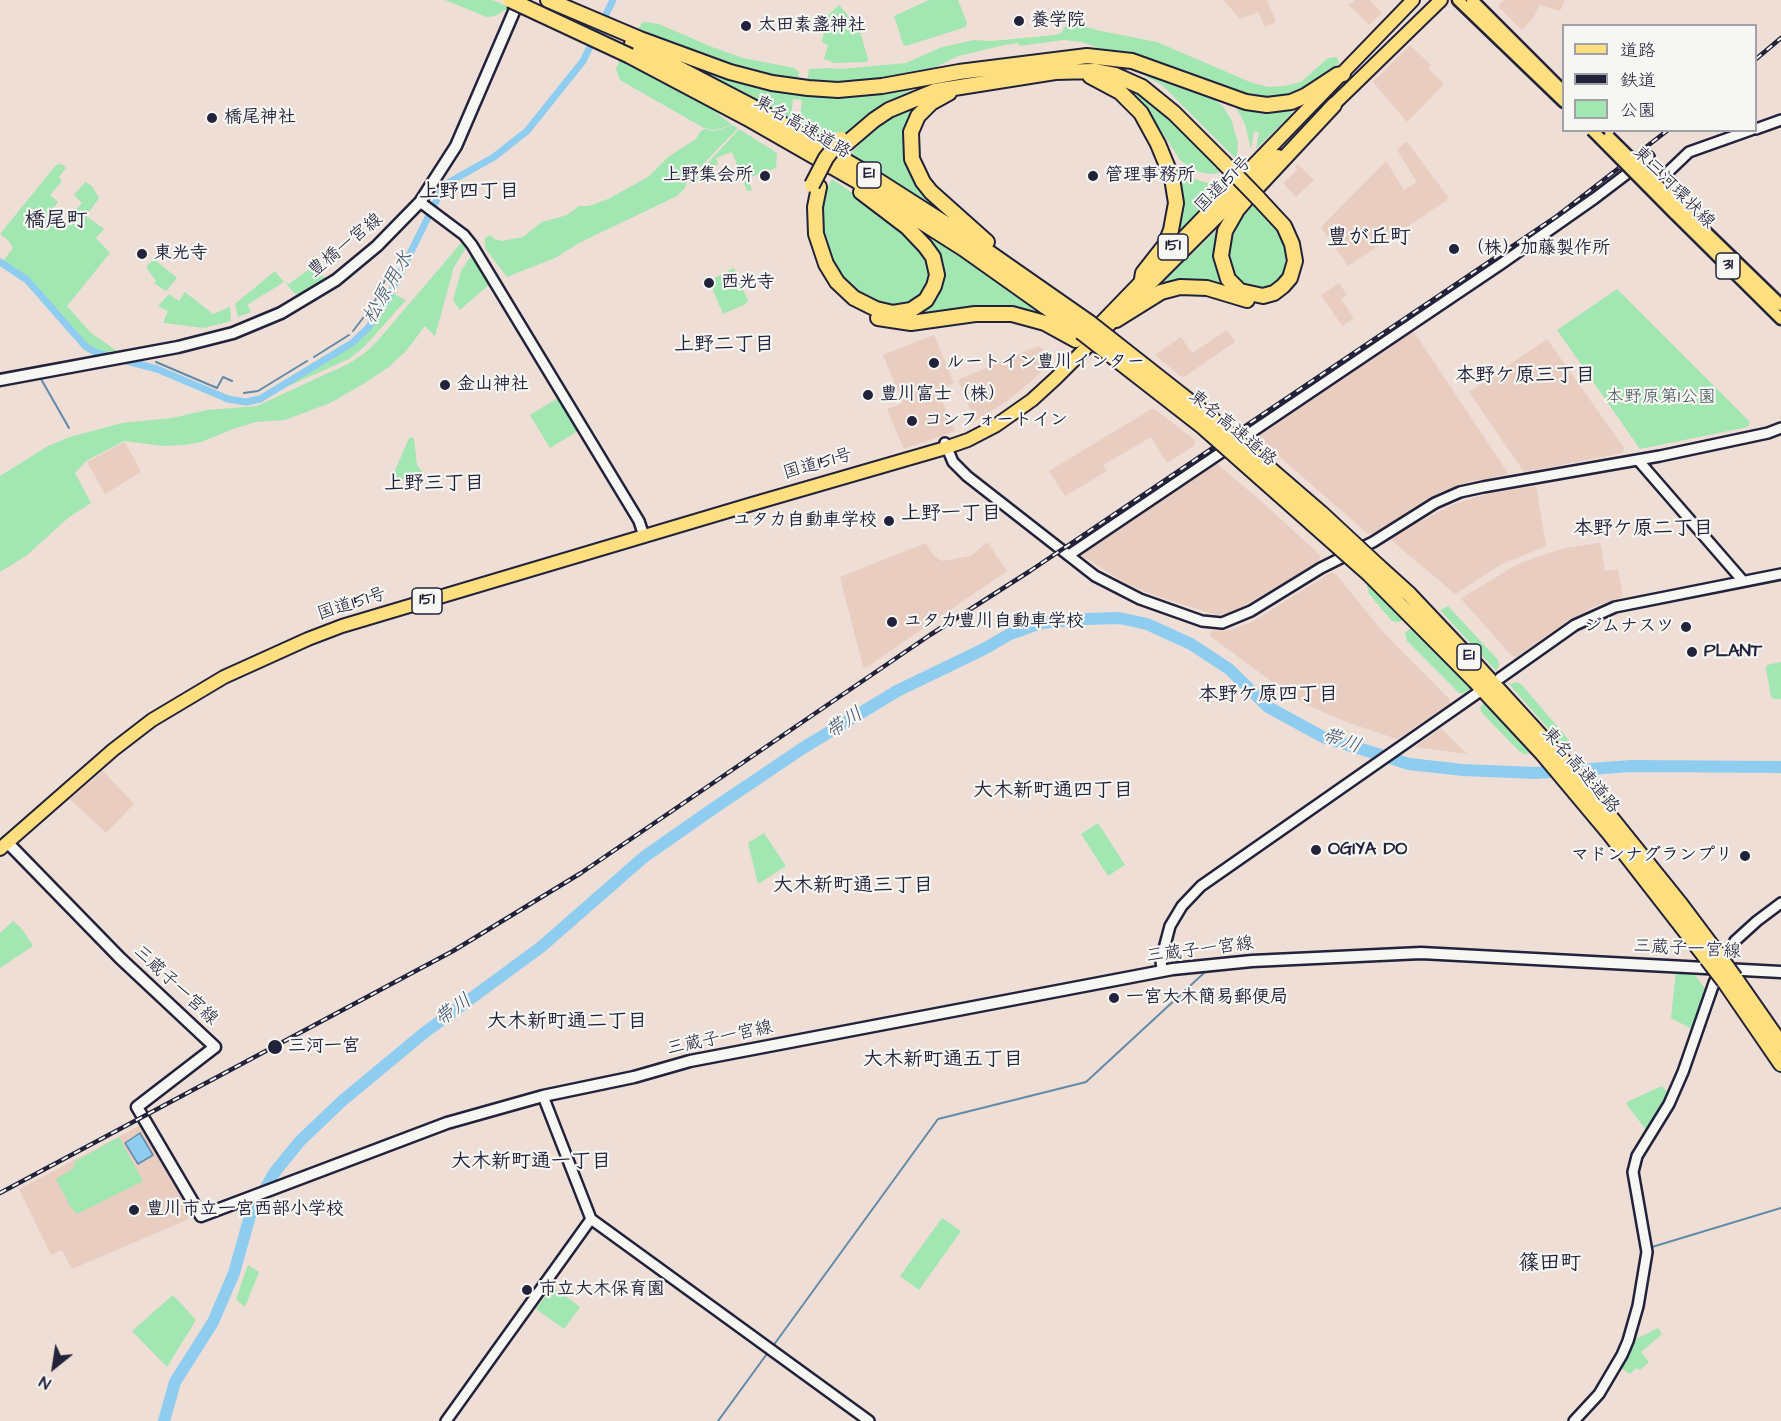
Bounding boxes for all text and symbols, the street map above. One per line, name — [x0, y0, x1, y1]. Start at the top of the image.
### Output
place label: 養学院 — [1031, 10, 1085, 32]
marker: 養学院 — [1012, 14, 1026, 28]
place label: 太田素盞神社 — [758, 15, 866, 37]
marker: 太田素盞神社 — [739, 19, 753, 33]
legend — [1562, 24, 1757, 132]
text: 道路 — [1620, 38, 1656, 63]
text: 鉄道 — [1620, 68, 1656, 93]
street label: 東名高速道路 — [750, 92, 854, 164]
text: 公園 — [1620, 98, 1656, 123]
place label: 橋尾神社 — [224, 107, 296, 129]
marker: 橋尾神社 — [205, 111, 219, 125]
street label: 東三河環状線 — [1627, 142, 1719, 234]
street label: 国道151号 — [1191, 152, 1257, 218]
road number: E1 — [857, 162, 881, 188]
place label: 上野集会所 — [663, 165, 753, 187]
place label: 管理事務所 — [1105, 165, 1195, 187]
marker: 上野集会所 — [758, 169, 772, 183]
marker: 管理事務所 — [1086, 169, 1100, 183]
district label: 上野四丁目 — [419, 181, 519, 205]
district label: 橋尾町 — [25, 209, 87, 235]
street label: 豊橋一宮線 — [304, 209, 388, 283]
district label: 豊が丘町 — [1327, 226, 1411, 252]
road number: 151 — [1158, 234, 1188, 260]
place label: （株）加藤製作所 — [1466, 238, 1610, 260]
marker: （株）加藤製作所 — [1447, 242, 1461, 256]
place label: 東光寺 — [154, 243, 208, 265]
marker: 東光寺 — [135, 247, 149, 261]
water label: 松原用水 — [359, 247, 419, 329]
road number: 31 — [1716, 253, 1740, 279]
place label: 西光寺 — [721, 272, 775, 294]
marker: 西光寺 — [702, 276, 716, 290]
district label: 上野二丁目 — [674, 334, 774, 358]
place label: ルートイン豊川インター — [946, 352, 1145, 374]
marker: ルートイン豊川インター — [927, 356, 941, 370]
district label: 本野ケ原三丁目 — [1455, 365, 1595, 389]
place label: 金山神社 — [457, 374, 529, 396]
marker: 金山神社 — [438, 378, 452, 392]
place label: 豊川富士（株） — [880, 384, 1006, 406]
street label: 東名高速道路 — [1184, 386, 1280, 472]
park label: 本野原第1公園 — [1606, 387, 1716, 409]
marker: 豊川富士（株） — [861, 388, 875, 402]
place label: コンフォートイン — [924, 410, 1068, 432]
marker: コンフォートイン — [905, 414, 919, 428]
street label: 国道151号 — [781, 445, 855, 485]
district label: 上野三丁目 — [384, 473, 484, 497]
district label: 上野一丁目 — [901, 503, 1001, 527]
place label: ユタカ自動車学校 — [733, 510, 877, 532]
marker: ユタカ自動車学校 — [882, 514, 896, 528]
district label: 本野ケ原二丁目 — [1573, 518, 1713, 542]
street label: 国道151号 — [315, 584, 389, 626]
road number: 151 — [412, 588, 442, 614]
place label: ユタカ豊川自動車学校 — [904, 611, 1084, 633]
marker: ユタカ豊川自動車学校 — [885, 615, 899, 629]
place label: ジムナスツ — [1584, 616, 1674, 638]
marker: ジムナスツ — [1679, 620, 1693, 634]
place label: PLANT — [1704, 641, 1762, 663]
road number: E1 — [1457, 644, 1481, 670]
marker: PLANT — [1685, 645, 1699, 659]
district label: 本野ケ原四丁目 — [1198, 684, 1338, 708]
water label: 帯川 — [822, 703, 868, 745]
street label: 東名高速道路 — [1536, 723, 1624, 819]
water label: 帯川 — [1318, 724, 1364, 760]
district label: 大木新町通四丁目 — [973, 780, 1133, 804]
place label: OGIYA DO — [1328, 839, 1407, 861]
marker: OGIYA DO — [1309, 843, 1323, 857]
place label: マドンナグランプリ — [1571, 845, 1733, 867]
marker: マドンナグランプリ — [1738, 849, 1752, 863]
district label: 大木新町通三丁目 — [773, 875, 933, 899]
street label: 三蔵子一宮線 — [1145, 934, 1255, 968]
street label: 三蔵子一宮線 — [1633, 936, 1741, 964]
street label: 三蔵子一宮線 — [128, 941, 222, 1031]
place label: 一宮大木簡易郵便局 — [1126, 987, 1288, 1009]
water label: 帯川 — [431, 990, 477, 1032]
marker: 一宮大木簡易郵便局 — [1107, 991, 1121, 1005]
district label: 大木新町通二丁目 — [487, 1011, 647, 1035]
street label: 三蔵子一宮線 — [665, 1017, 775, 1061]
place label: 三河一宮 — [288, 1036, 360, 1058]
marker: 三河一宮 — [266, 1038, 284, 1056]
district label: 大木新町通五丁目 — [863, 1049, 1023, 1073]
district label: 大木新町通一丁目 — [451, 1151, 611, 1175]
place label: 豊川市立一宮西部小学校 — [146, 1199, 344, 1221]
marker: 豊川市立一宮西部小学校 — [127, 1203, 141, 1217]
district label: 篠田町 — [1519, 1252, 1581, 1278]
place label: 市立大木保育園 — [539, 1279, 665, 1301]
marker: 市立大木保育園 — [520, 1283, 534, 1297]
north arrow — [24, 1337, 84, 1397]
text: N — [35, 1371, 55, 1395]

